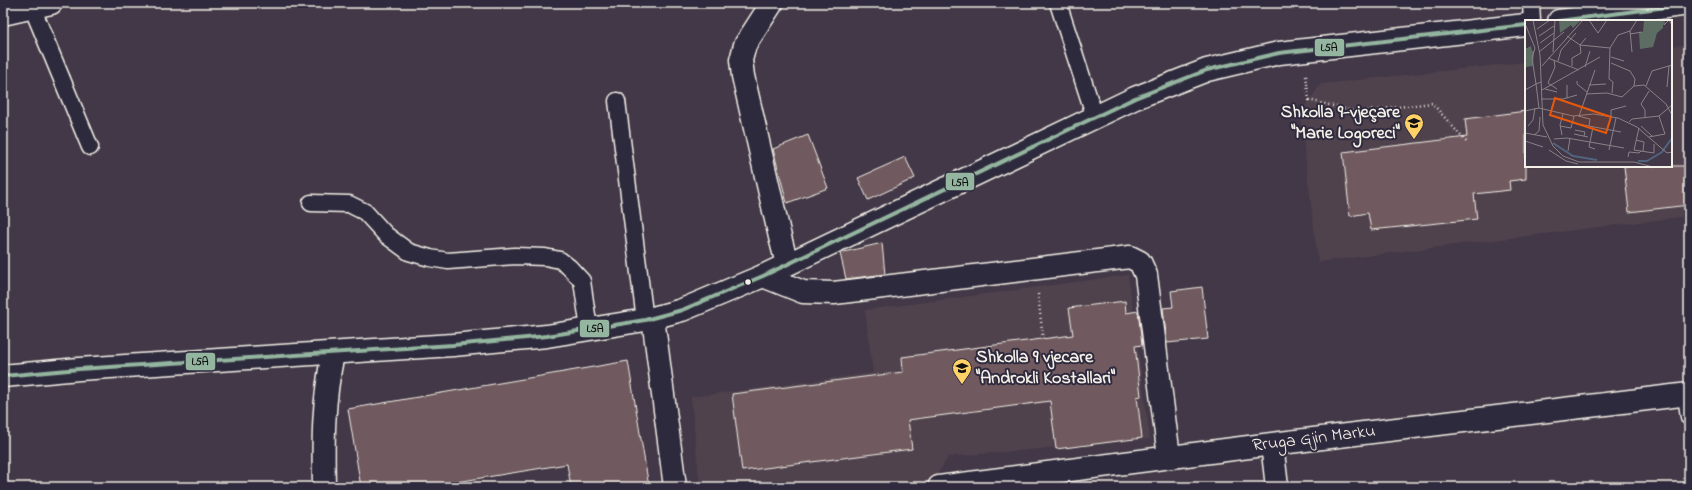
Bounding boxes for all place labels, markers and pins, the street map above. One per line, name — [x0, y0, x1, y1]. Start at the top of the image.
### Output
place label: Shkolla 9-vjeçare "Marie Logoreci" — [1281, 100, 1401, 148]
school or university icon: Shkolla 9-vjeçare "Marie Logoreci" — [1403, 112, 1425, 140]
unlabelled marker — [743, 277, 753, 287]
place label: Shkolla 9 vjecare "Androkli Kostallari" — [975, 345, 1116, 392]
school or university icon: Shkolla 9 vjecare "Androkli Kostallari" — [951, 357, 973, 385]

